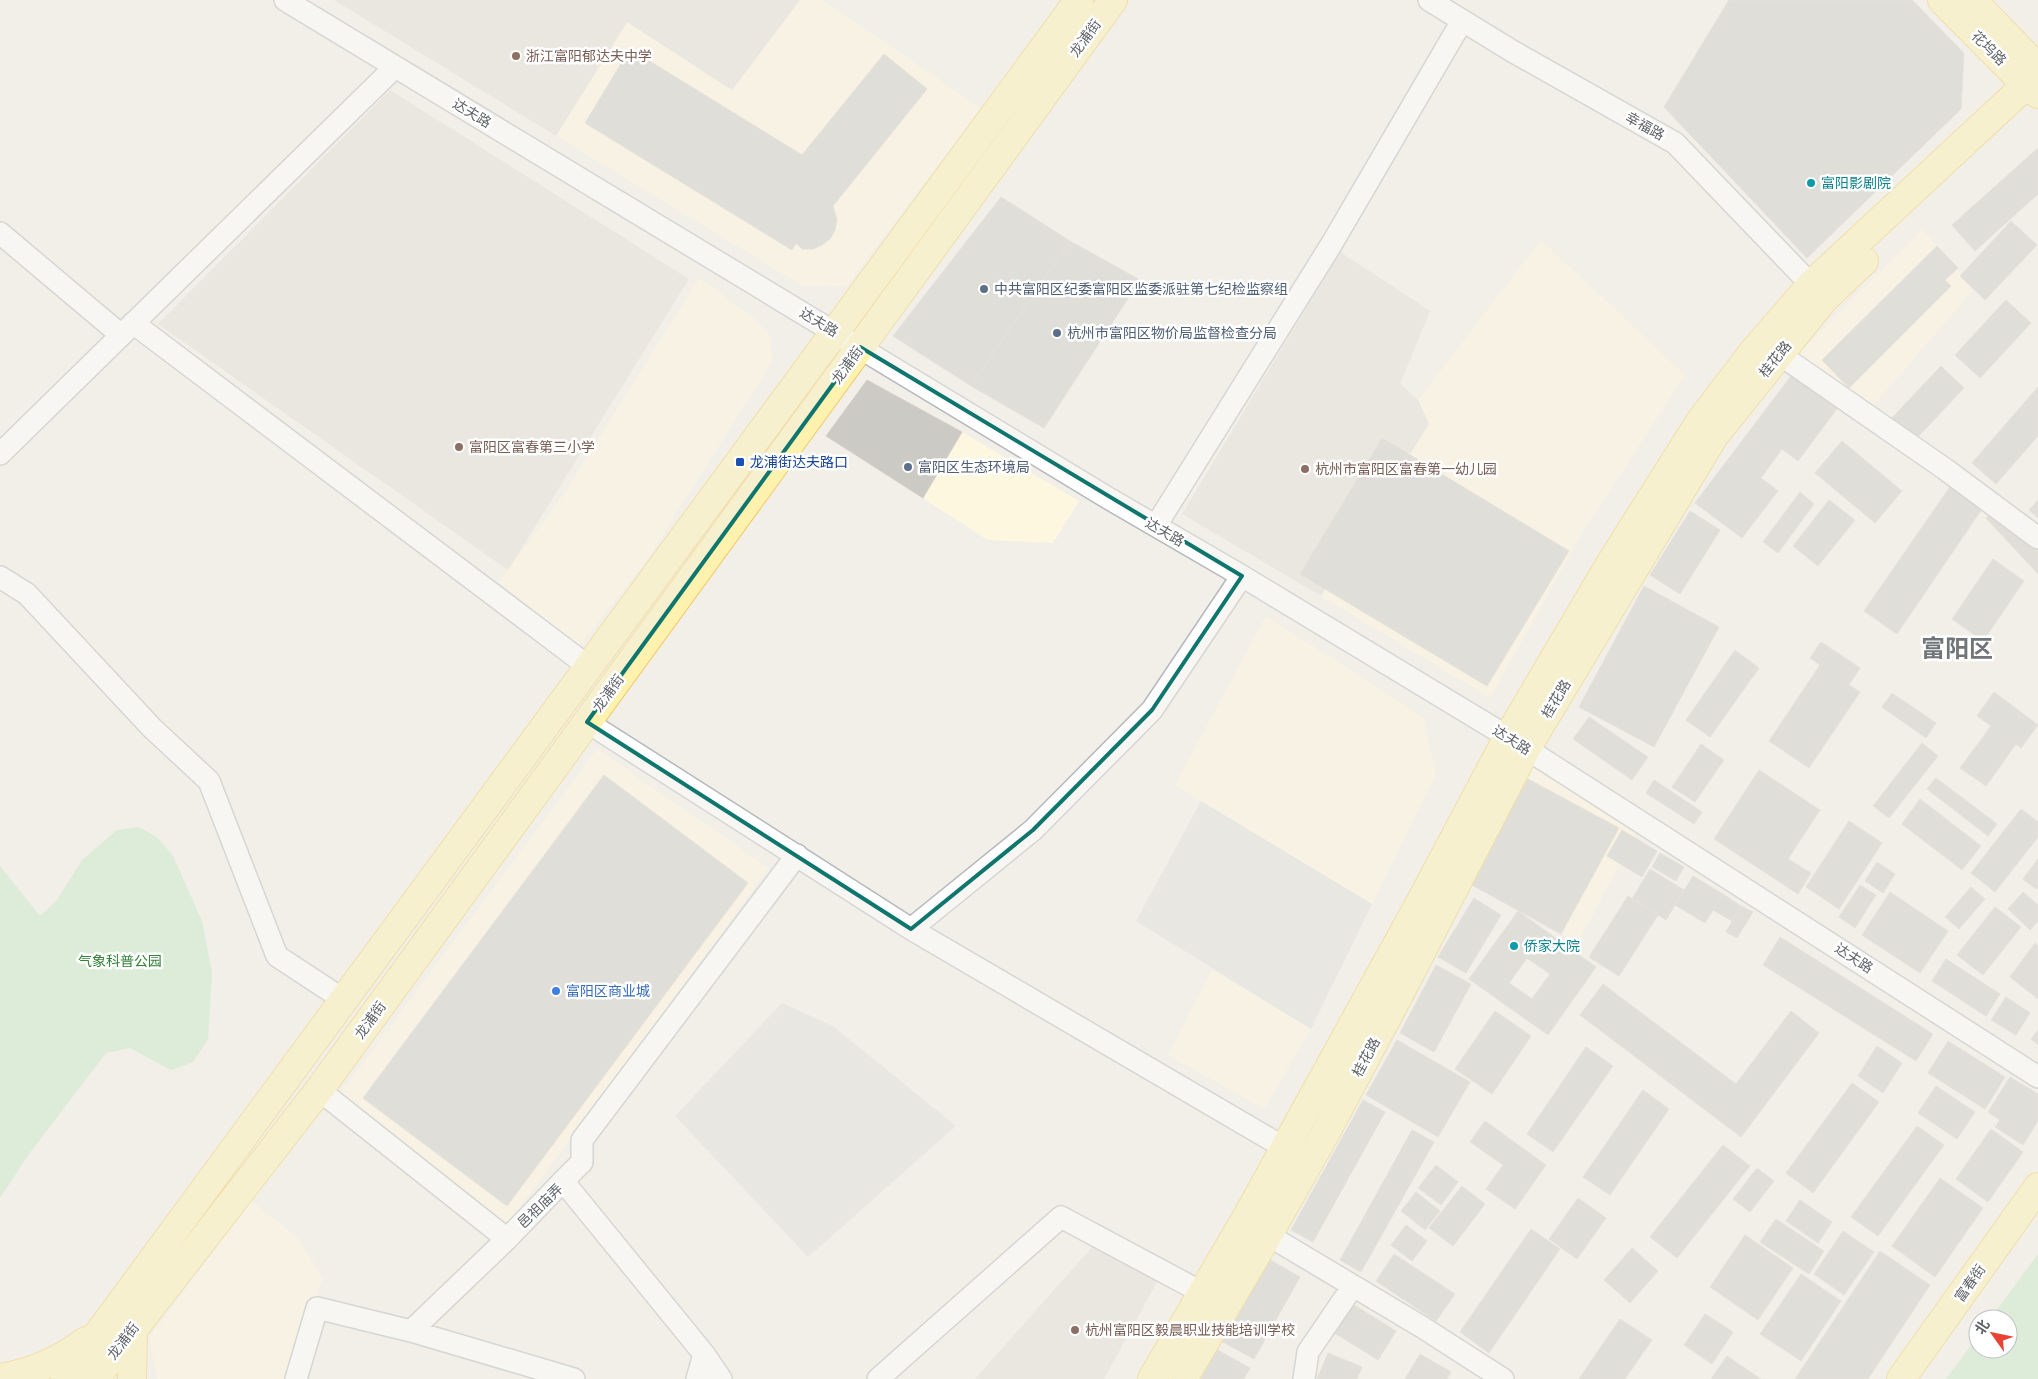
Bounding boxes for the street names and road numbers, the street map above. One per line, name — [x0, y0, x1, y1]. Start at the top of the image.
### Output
street label: 龙浦街 — [1065, 15, 1105, 60]
street label: 花坞路 — [1968, 26, 2011, 69]
street label: 达夫路 — [449, 94, 495, 132]
street label: 幸福路 — [1622, 107, 1668, 144]
street label: 达夫路 — [796, 303, 842, 341]
street label: 桂花路 — [1754, 336, 1795, 381]
street label: 龙浦街 — [827, 342, 867, 387]
street label: 达夫路 — [1142, 513, 1188, 550]
street label: 龙浦街 — [588, 670, 628, 715]
street label: 桂花路 — [1537, 676, 1575, 722]
street label: 达夫路 — [1489, 720, 1535, 759]
street label: 达夫路 — [1831, 938, 1877, 977]
street label: 龙浦街 — [350, 997, 390, 1042]
street label: 桂花路 — [1347, 1034, 1384, 1080]
street label: 邑祖庙弄 — [513, 1179, 566, 1232]
street label: 富春街 — [1950, 1260, 1989, 1305]
street label: 龙浦街 — [102, 1318, 143, 1363]

